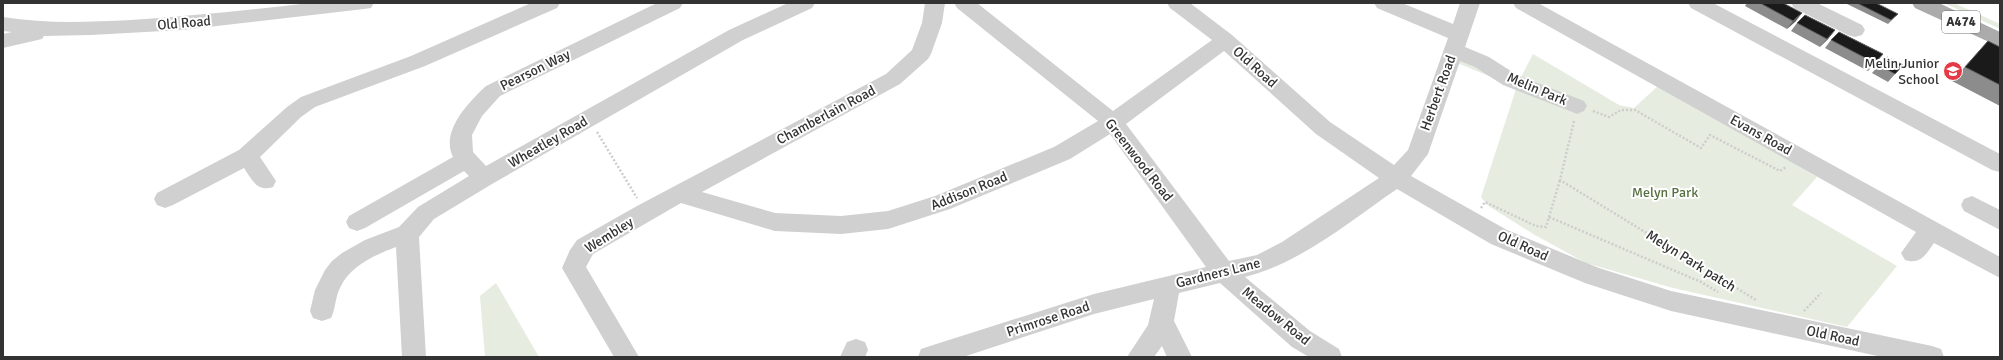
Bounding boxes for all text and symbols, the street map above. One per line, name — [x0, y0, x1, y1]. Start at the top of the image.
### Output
road number: A474 — [1942, 11, 1980, 33]
street label: Old Road — [157, 12, 211, 34]
street label: Old Road — [1229, 43, 1281, 91]
street label: Pearson Way — [497, 46, 573, 94]
street label: Herbert Road — [1416, 53, 1460, 133]
place label: Melin Junior School — [1864, 55, 1940, 88]
school or university icon: Melin Junior School — [1942, 60, 1964, 82]
street label: Melin Park — [1504, 69, 1570, 109]
street label: Chamberlain Road — [774, 82, 878, 148]
street label: Evans Road — [1727, 111, 1795, 159]
street label: Wheatley Road — [505, 112, 591, 172]
street label: Greenwood Road — [1101, 115, 1177, 205]
street label: Addison Road — [928, 168, 1010, 214]
park label: Melyn Park — [1632, 184, 1698, 201]
street label: Wembley — [581, 213, 637, 257]
street label: Old Road — [1495, 227, 1551, 265]
street label: Melyn Park patch — [1643, 227, 1739, 295]
street label: Gardners Lane — [1174, 254, 1262, 292]
street label: Meadow Road — [1238, 283, 1314, 349]
street label: Primrose Road — [1004, 298, 1092, 340]
street label: Old Road — [1805, 322, 1861, 350]

